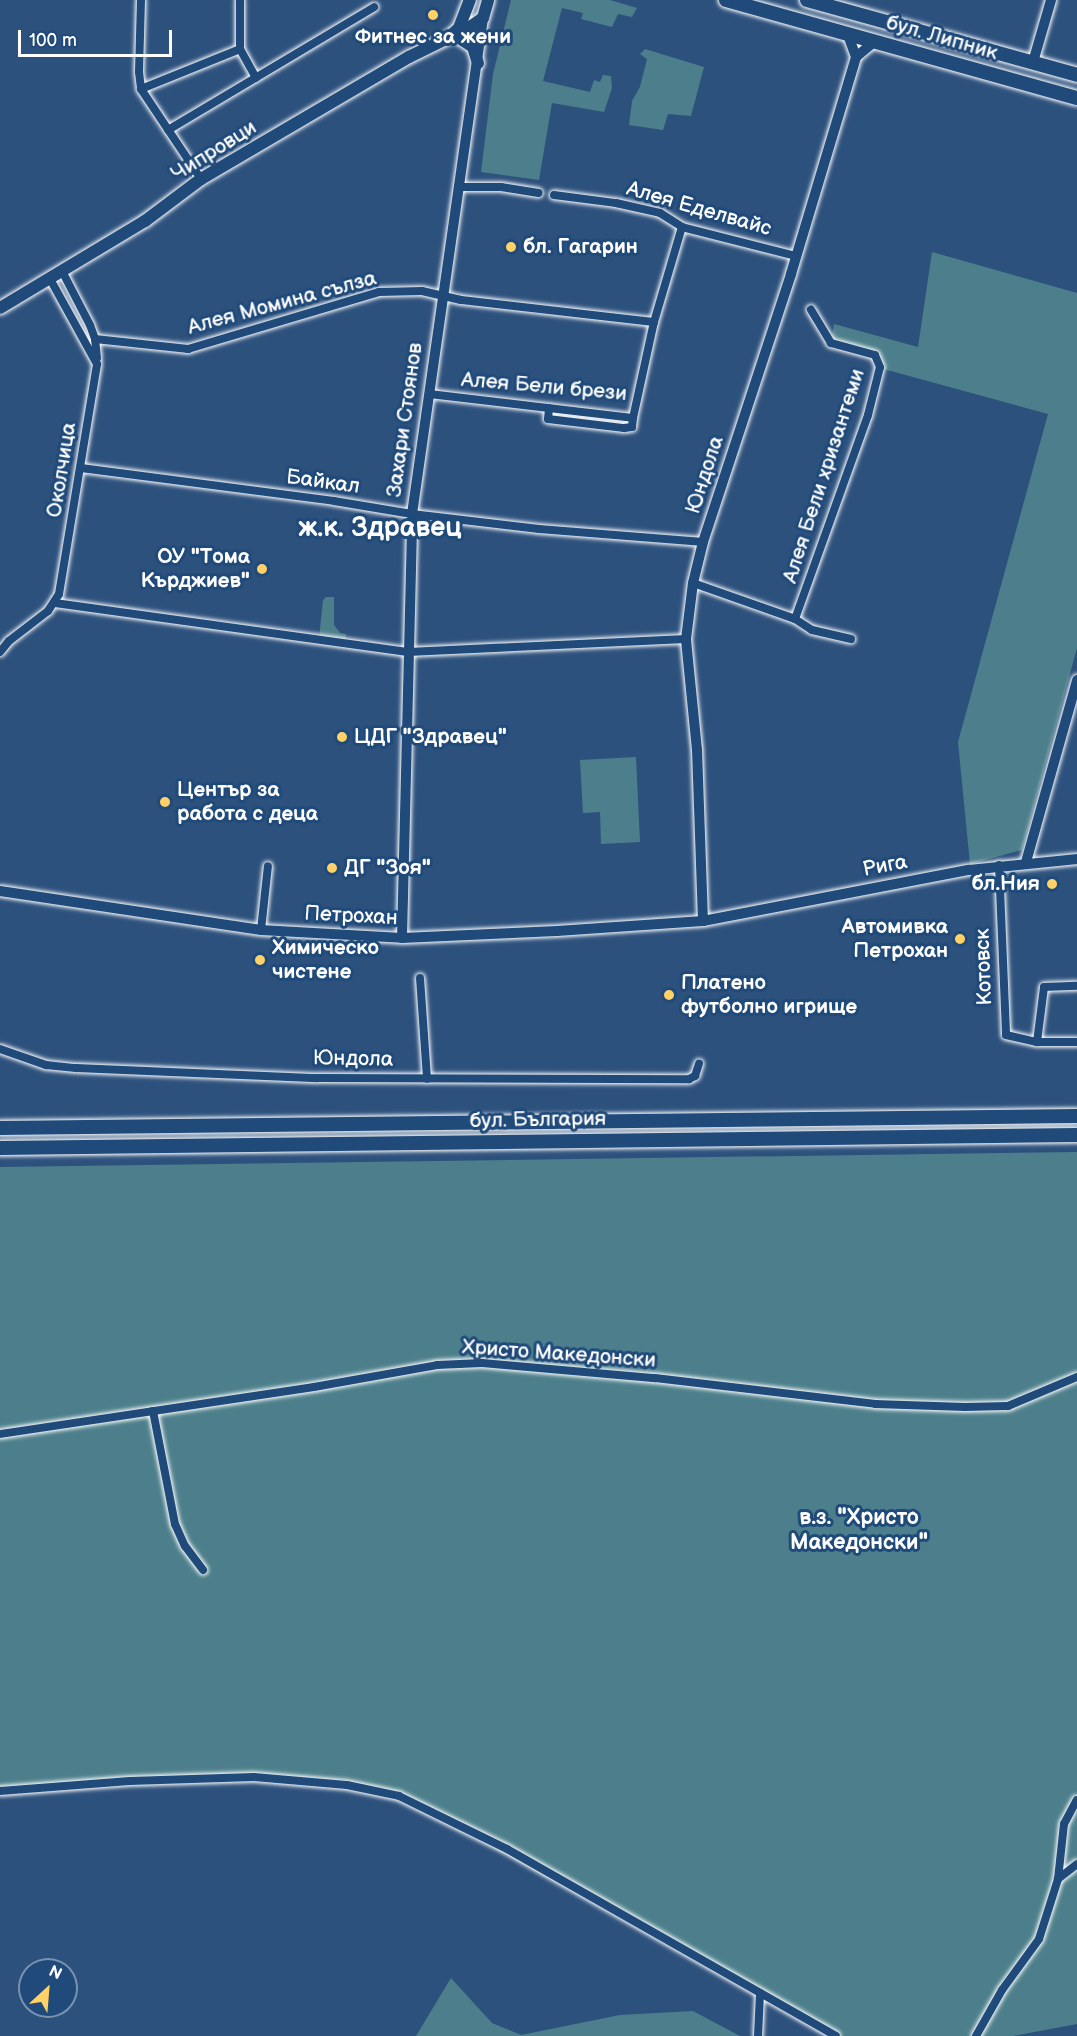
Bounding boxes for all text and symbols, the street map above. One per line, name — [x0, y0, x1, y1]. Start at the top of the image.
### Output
marker: Фитнес за жени — [426, 8, 440, 22]
street label: бул. Липник — [883, 10, 1001, 66]
scale bar — [21, 18, 176, 56]
place label: Фитнес за жени — [355, 24, 511, 50]
text: 100 m — [29, 30, 77, 51]
street label: Чипровци — [167, 115, 261, 187]
street label: Алея Еделвайс — [624, 176, 774, 242]
place label: бл. Гагарин — [523, 234, 638, 260]
marker: бл. Гагарин — [504, 240, 518, 254]
street label: Алея Момина сълза — [185, 266, 379, 340]
street label: Захари Стоянов — [382, 341, 428, 499]
street label: Алея Бели хризантеми — [777, 366, 871, 586]
street label: Алея Бели брези — [460, 367, 628, 407]
street label: Околчица — [42, 421, 82, 519]
street label: Юндола — [681, 433, 729, 517]
street label: Байкал — [285, 464, 361, 500]
district label: ж.к. Здравец — [298, 513, 462, 545]
place label: ОУ "Тома Кърджиев" — [141, 544, 250, 594]
marker: ОУ "Тома Кърджиев" — [255, 562, 269, 576]
place label: ЦДГ "Здравец" — [354, 724, 507, 750]
marker: ЦДГ "Здравец" — [335, 730, 349, 744]
place label: Център за работа с деца — [177, 777, 318, 827]
marker: Център за работа с деца — [158, 795, 172, 809]
street label: Рига — [860, 849, 910, 883]
place label: ДГ "Зоя" — [344, 855, 431, 881]
marker: ДГ "Зоя" — [325, 861, 339, 875]
place label: бл.Ния — [971, 871, 1040, 897]
marker: бл.Ния — [1045, 877, 1059, 891]
street label: Петрохан — [304, 901, 398, 931]
place label: Автомивка Петрохан — [842, 914, 948, 964]
street label: Котовск — [970, 928, 998, 1006]
marker: Автомивка Петрохан — [953, 932, 967, 946]
place label: Химическо чистене — [272, 935, 379, 985]
marker: Химическо чистене — [253, 953, 267, 967]
place label: Платено футболно игрище — [681, 970, 857, 1020]
marker: Платено футболно игрище — [662, 988, 676, 1002]
street label: Юндола — [313, 1046, 393, 1072]
street label: бул. България — [470, 1106, 606, 1134]
street label: Христо Македонски — [461, 1335, 657, 1373]
district label: в.з. "Христо Македонски" — [790, 1504, 928, 1556]
north arrow — [18, 1958, 78, 2018]
text: N — [46, 1962, 65, 1984]

